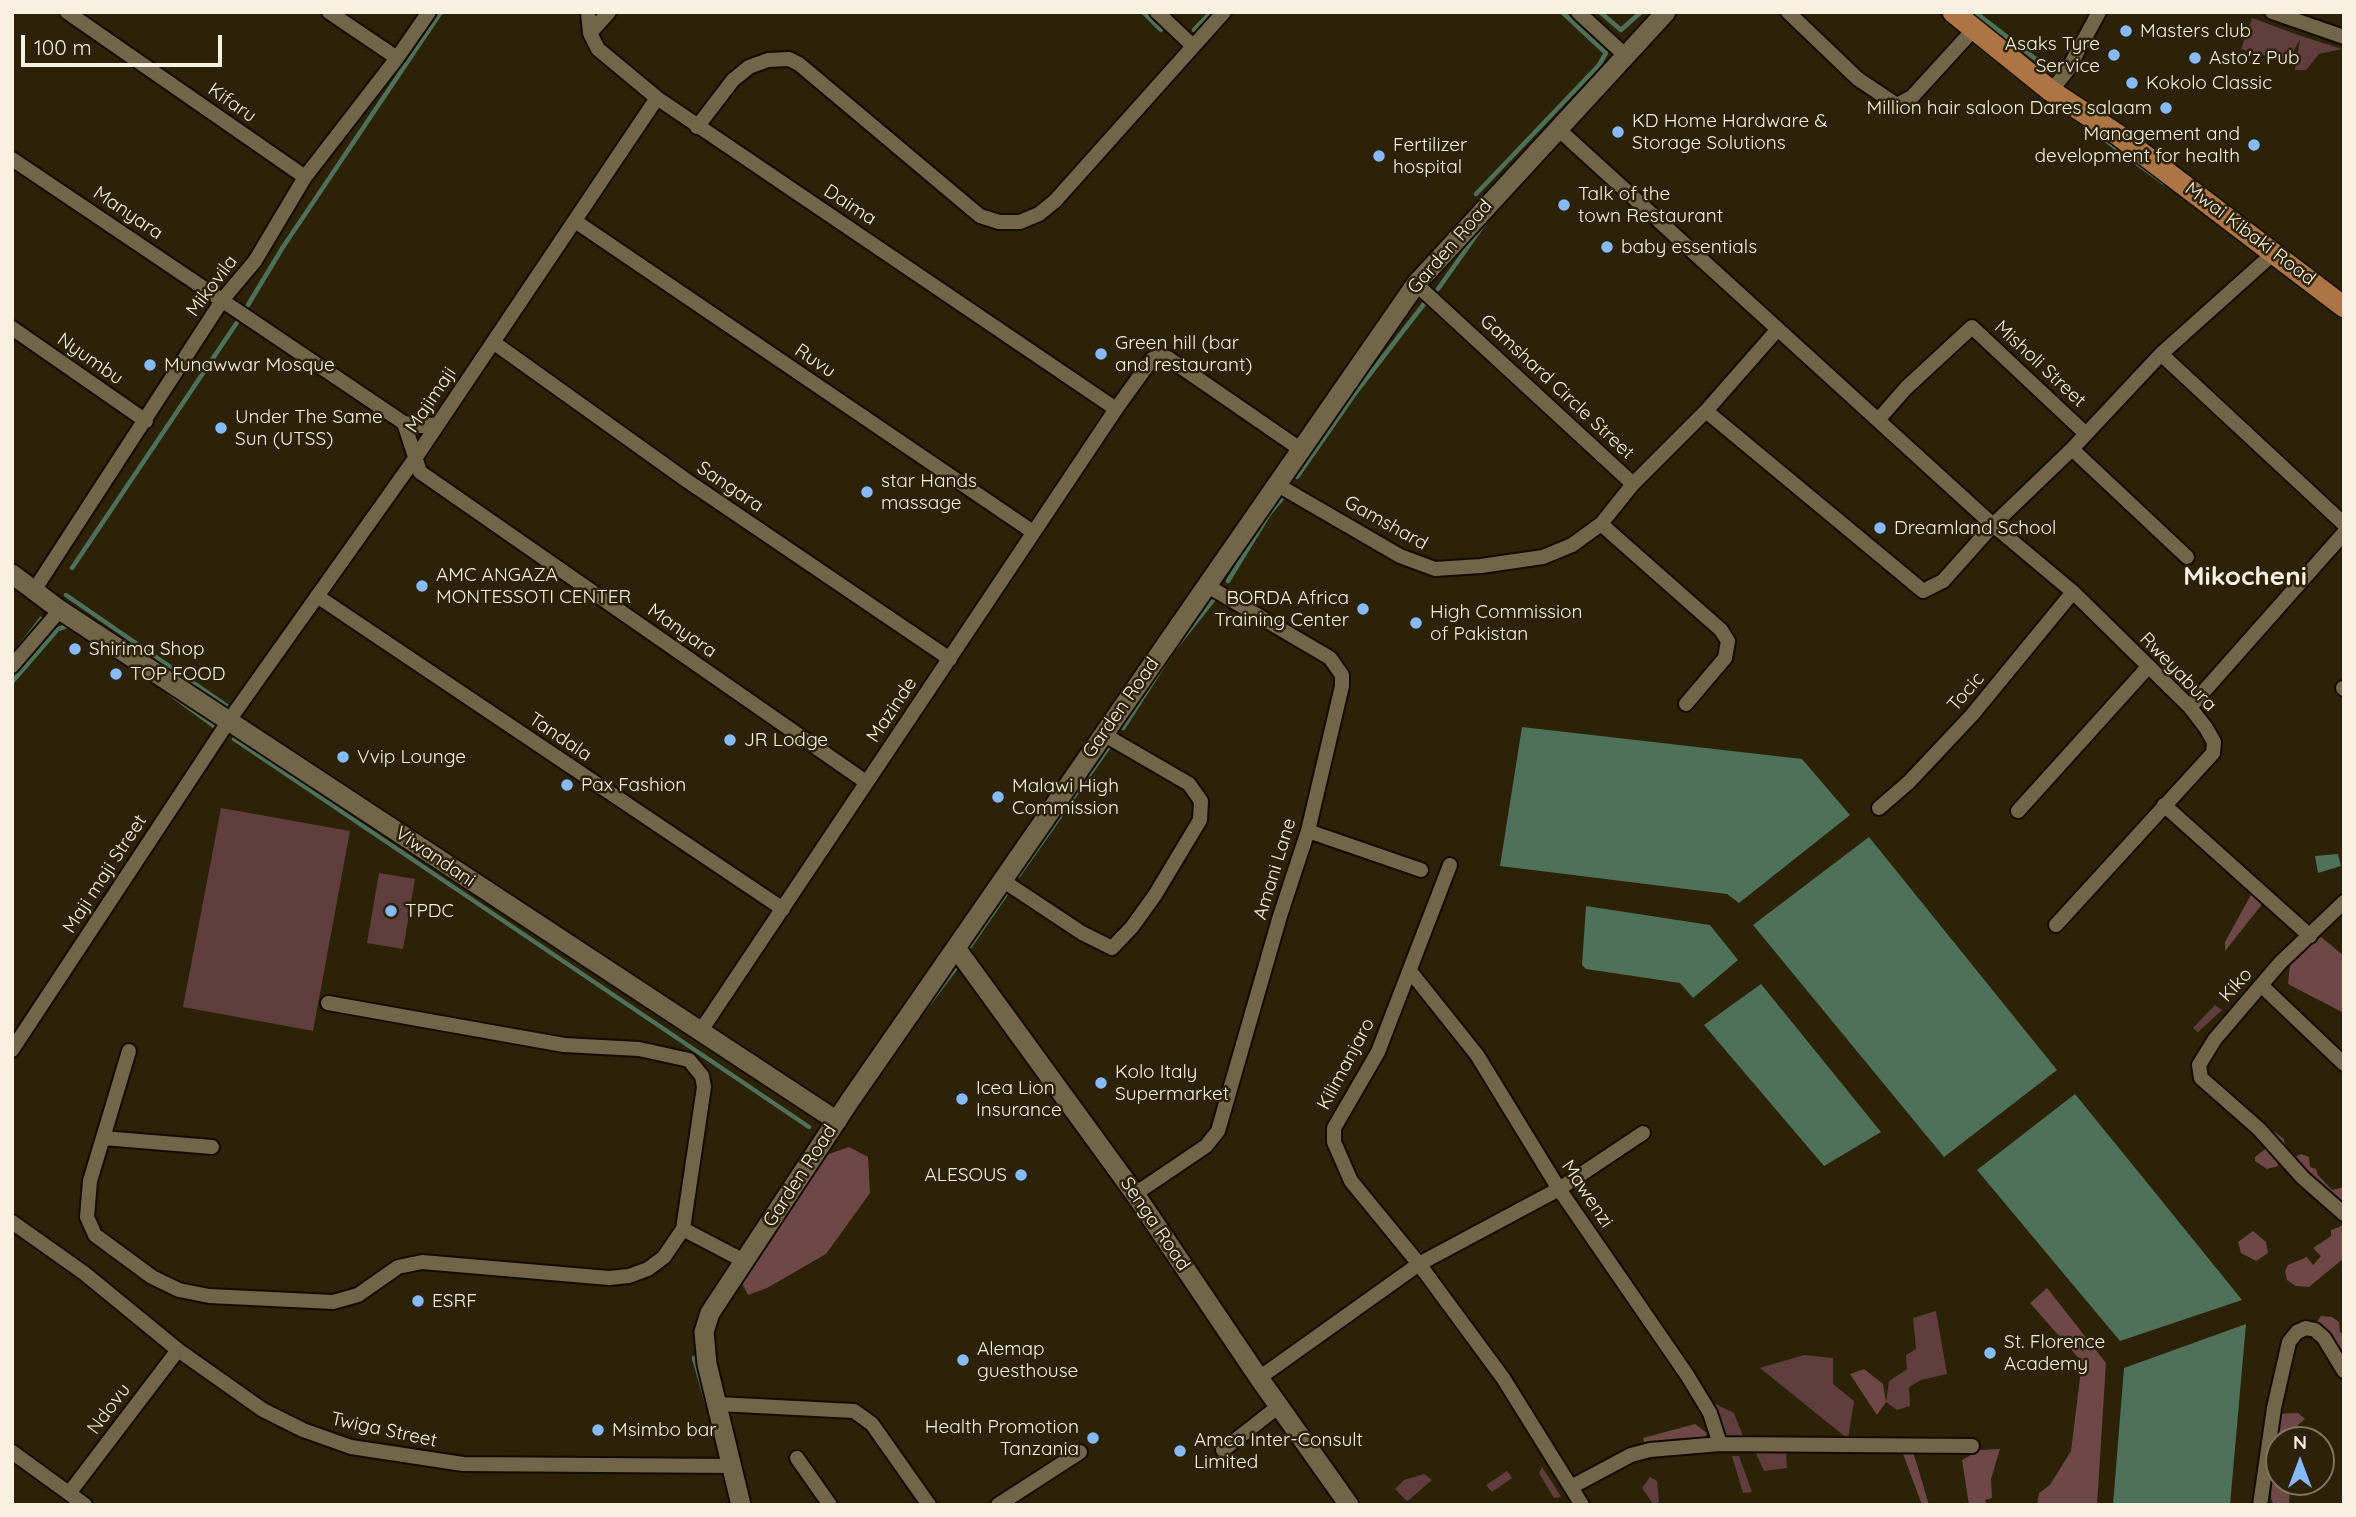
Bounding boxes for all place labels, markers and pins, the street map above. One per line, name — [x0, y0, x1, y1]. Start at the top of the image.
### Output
place label: Masters club — [2140, 20, 2251, 42]
marker: Masters club — [2118, 23, 2134, 39]
place label: Asaks Tyre Service — [2005, 33, 2100, 77]
marker: Asaks Tyre Service — [2106, 47, 2122, 63]
place label: Asto'z Pub — [2209, 47, 2300, 69]
marker: Asto'z Pub — [2187, 50, 2203, 66]
place label: Kokolo Classic — [2146, 72, 2272, 94]
marker: Kokolo Classic — [2124, 75, 2140, 91]
place label: Million hair saloon Dares salaam — [1867, 97, 2152, 119]
marker: Million hair saloon Dares salaam — [2158, 100, 2174, 116]
place label: KD Home Hardware & Storage Solutions — [1632, 110, 1827, 154]
place label: Management and development for health — [2035, 123, 2240, 167]
marker: KD Home Hardware & Storage Solutions — [1610, 124, 1626, 140]
place label: Fertilizer hospital — [1393, 134, 1467, 178]
marker: Management and development for health — [2246, 137, 2262, 153]
marker: Fertilizer hospital — [1371, 148, 1387, 164]
place label: Talk of the town Restaurant — [1578, 183, 1723, 227]
marker: Talk of the town Restaurant — [1556, 197, 1572, 213]
place label: baby essentials — [1621, 236, 1757, 258]
marker: baby essentials — [1599, 239, 1615, 255]
place label: Green hill (bar and restaurant) — [1115, 332, 1252, 376]
marker: Green hill (bar and restaurant) — [1093, 346, 1109, 362]
place label: Munawwar Mosque — [164, 354, 335, 376]
marker: Munawwar Mosque — [142, 357, 158, 373]
place label: Under The Same Sun (UTSS) — [235, 406, 383, 450]
marker: Under The Same Sun (UTSS) — [213, 420, 229, 436]
place label: star Hands massage — [881, 470, 977, 514]
marker: star Hands massage — [859, 484, 875, 500]
place label: Dreamland School — [1894, 517, 2056, 539]
marker: Dreamland School — [1872, 520, 1888, 536]
place label: AMC ANGAZA MONTESSOTI CENTER — [436, 564, 631, 608]
marker: AMC ANGAZA MONTESSOTI CENTER — [414, 578, 430, 594]
place label: BORDA Africa Training Center — [1214, 587, 1349, 631]
marker: BORDA Africa Training Center — [1355, 601, 1371, 617]
place label: High Commission of Pakistan — [1430, 601, 1583, 645]
marker: High Commission of Pakistan — [1408, 615, 1424, 631]
place label: Shirima Shop — [89, 638, 204, 660]
marker: Shirima Shop — [67, 641, 83, 657]
place label: TOP FOOD — [130, 663, 226, 685]
marker: TOP FOOD — [108, 666, 124, 682]
place label: JR Lodge — [744, 729, 828, 751]
marker: JR Lodge — [722, 732, 738, 748]
place label: Vvip Lounge — [357, 746, 466, 768]
marker: Vvip Lounge — [335, 749, 351, 765]
place label: Pax Fashion — [581, 774, 686, 796]
place label: Malawi High Commission — [1012, 775, 1119, 819]
marker: Pax Fashion — [559, 777, 575, 793]
marker: Malawi High Commission — [990, 789, 1006, 805]
place label: TPDC — [405, 900, 454, 922]
marker: TPDC — [383, 903, 399, 919]
place label: Kolo Italy Supermarket — [1115, 1061, 1229, 1105]
marker: Kolo Italy Supermarket — [1093, 1075, 1109, 1091]
place label: Icea Lion Insurance — [976, 1077, 1062, 1121]
marker: Icea Lion Insurance — [954, 1091, 970, 1107]
place label: ALESOUS — [925, 1164, 1007, 1186]
marker: ALESOUS — [1013, 1167, 1029, 1183]
place label: ESRF — [432, 1290, 477, 1312]
marker: ESRF — [410, 1293, 426, 1309]
place label: St. Florence Academy — [2004, 1331, 2105, 1375]
place label: Alemap guesthouse — [977, 1338, 1078, 1382]
marker: St. Florence Academy — [1982, 1345, 1998, 1361]
marker: Alemap guesthouse — [955, 1352, 971, 1368]
place label: Health Promotion Tanzania — [925, 1416, 1079, 1460]
place label: Msimbo bar — [612, 1419, 717, 1441]
marker: Msimbo bar — [590, 1422, 606, 1438]
place label: Amca Inter-Consult Limited — [1194, 1429, 1363, 1473]
marker: Health Promotion Tanzania — [1085, 1430, 1101, 1446]
marker: Amca Inter-Consult Limited — [1172, 1443, 1188, 1459]

